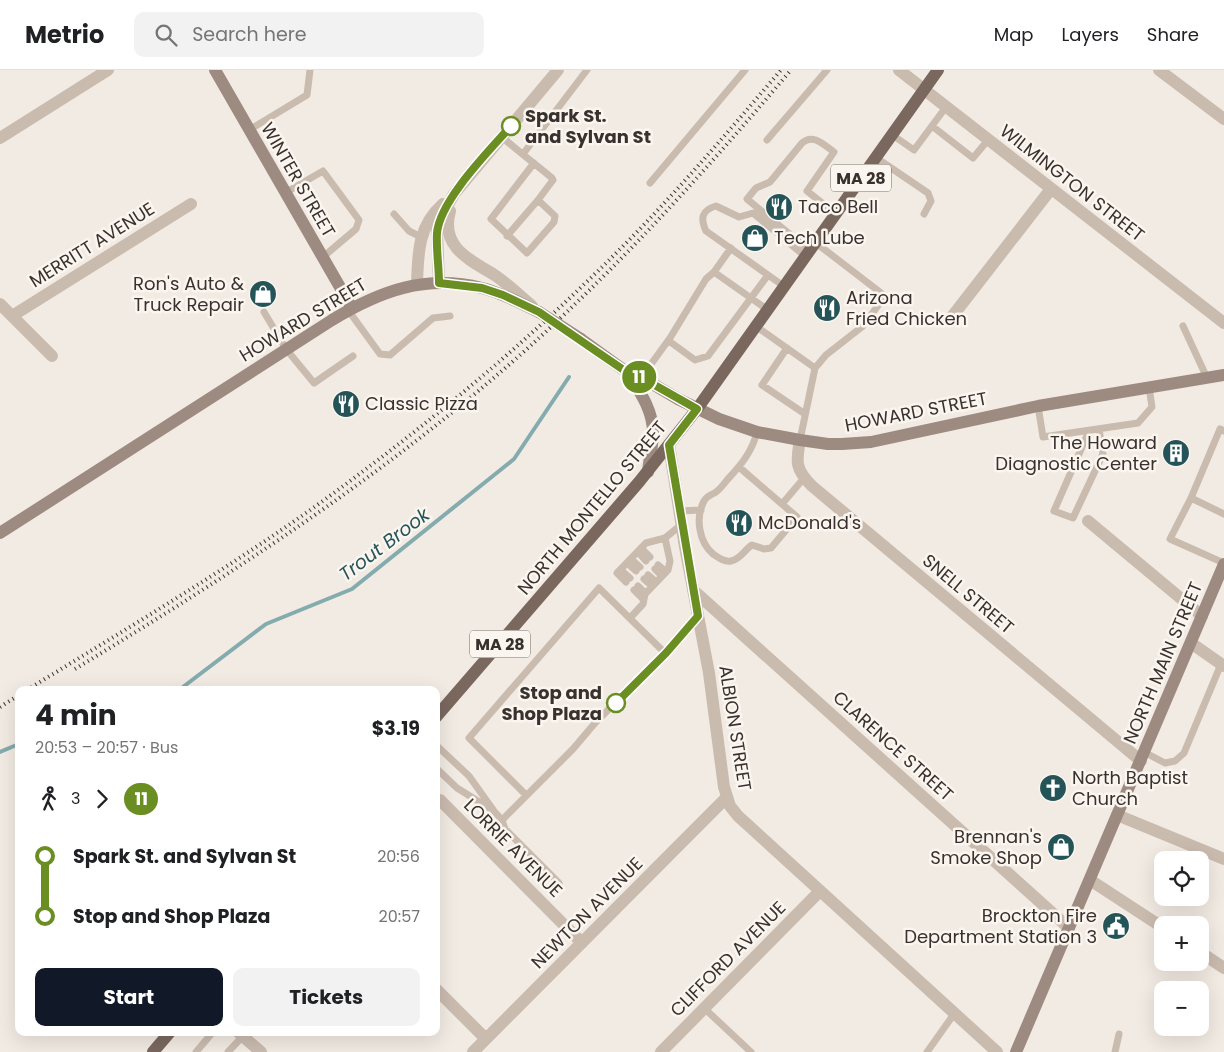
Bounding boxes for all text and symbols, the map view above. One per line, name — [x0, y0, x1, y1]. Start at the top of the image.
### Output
search box — [134, 12, 484, 57]
text: Metrio — [25, 18, 104, 51]
icon: search — [152, 21, 180, 49]
text: Search here — [192, 21, 307, 48]
text: Map — [994, 22, 1034, 47]
text: Layers — [1062, 22, 1119, 47]
text: Share — [1147, 22, 1199, 47]
place label: Spark St. and Sylvan St — [525, 103, 651, 149]
marker: Spark St. and Sylvan St — [501, 116, 521, 136]
street label: WINTER STREET — [255, 118, 342, 242]
street label: WILMINGTON STREET — [995, 118, 1150, 247]
road number: MA 28 — [831, 165, 891, 192]
restaurant icon: Taco Bell — [764, 192, 794, 222]
place label: Taco Bell — [798, 194, 878, 219]
street label: MERRITT AVENUE — [25, 196, 159, 293]
shop icon: Tech Lube — [740, 223, 770, 253]
place label: Tech Lube — [774, 225, 865, 250]
place label: Ron's Auto & Truck Repair — [133, 271, 245, 317]
street label: HOWARD STREET — [234, 272, 371, 367]
shop icon: Ron's Auto & Truck Repair — [248, 279, 278, 309]
place label: Arizona Fried Chicken — [846, 285, 967, 331]
restaurant icon: Arizona Fried Chicken — [812, 293, 842, 323]
line badge: 11 — [616, 361, 662, 393]
text: 11 — [632, 364, 646, 389]
street label: HOWARD STREET — [843, 385, 989, 438]
restaurant icon: Classic Pizza — [331, 389, 361, 419]
place label: Classic Pizza — [365, 391, 478, 416]
street label: NORTH MONTELLO STREET — [511, 415, 672, 600]
place label: The Howard Diagnostic Center — [995, 430, 1157, 476]
building icon: The Howard Diagnostic Center — [1161, 438, 1191, 468]
water label: Trout Brook — [333, 501, 436, 587]
restaurant icon: McDonald's — [724, 508, 754, 538]
place label: McDonald's — [758, 510, 861, 535]
street label: SNELL STREET — [917, 548, 1020, 639]
street label: NORTH MAIN STREET — [1117, 578, 1208, 748]
road number: MA 28 — [470, 630, 530, 658]
street label: ALBION STREET — [713, 664, 758, 793]
place label: Stop and Shop Plaza — [501, 680, 602, 726]
street label: CLARENCE STREET — [828, 685, 959, 807]
marker: Stop and Shop Plaza — [606, 693, 626, 713]
text: 4 min — [35, 696, 117, 735]
text: $3.19 — [372, 715, 420, 742]
text: 20:53 – 20:57 · Bus — [35, 736, 178, 759]
place label: North Baptist Church — [1072, 765, 1188, 811]
church icon: North Baptist Church — [1038, 773, 1068, 803]
icon: walk — [35, 785, 63, 813]
icon: forward — [88, 785, 116, 813]
text: 11 — [134, 786, 148, 811]
text: 3 — [71, 787, 80, 810]
street label: LORRIE AVENUE — [459, 793, 568, 902]
place label: Brennan's Smoke Shop — [930, 824, 1042, 870]
shop icon: Brennan's Smoke Shop — [1046, 832, 1076, 862]
text: Spark St. and Sylvan St — [73, 843, 296, 870]
text: 20:56 — [377, 845, 420, 868]
street label: NEWTON AVENUE — [525, 851, 648, 974]
map controls — [1154, 851, 1209, 1036]
button: locate — [1154, 851, 1209, 906]
street label: CLIFFORD AVENUE — [664, 895, 791, 1022]
text: Stop and Shop Plaza — [73, 903, 270, 930]
place label: Brockton Fire Department Station 3 — [904, 903, 1097, 949]
text: 20:57 — [379, 905, 420, 928]
public building icon: Brockton Fire Department Station 3 — [1101, 911, 1131, 941]
button: + — [1154, 916, 1209, 971]
button: Start — [35, 968, 223, 1026]
button: Tickets — [233, 968, 420, 1026]
button: − — [1154, 981, 1209, 1036]

